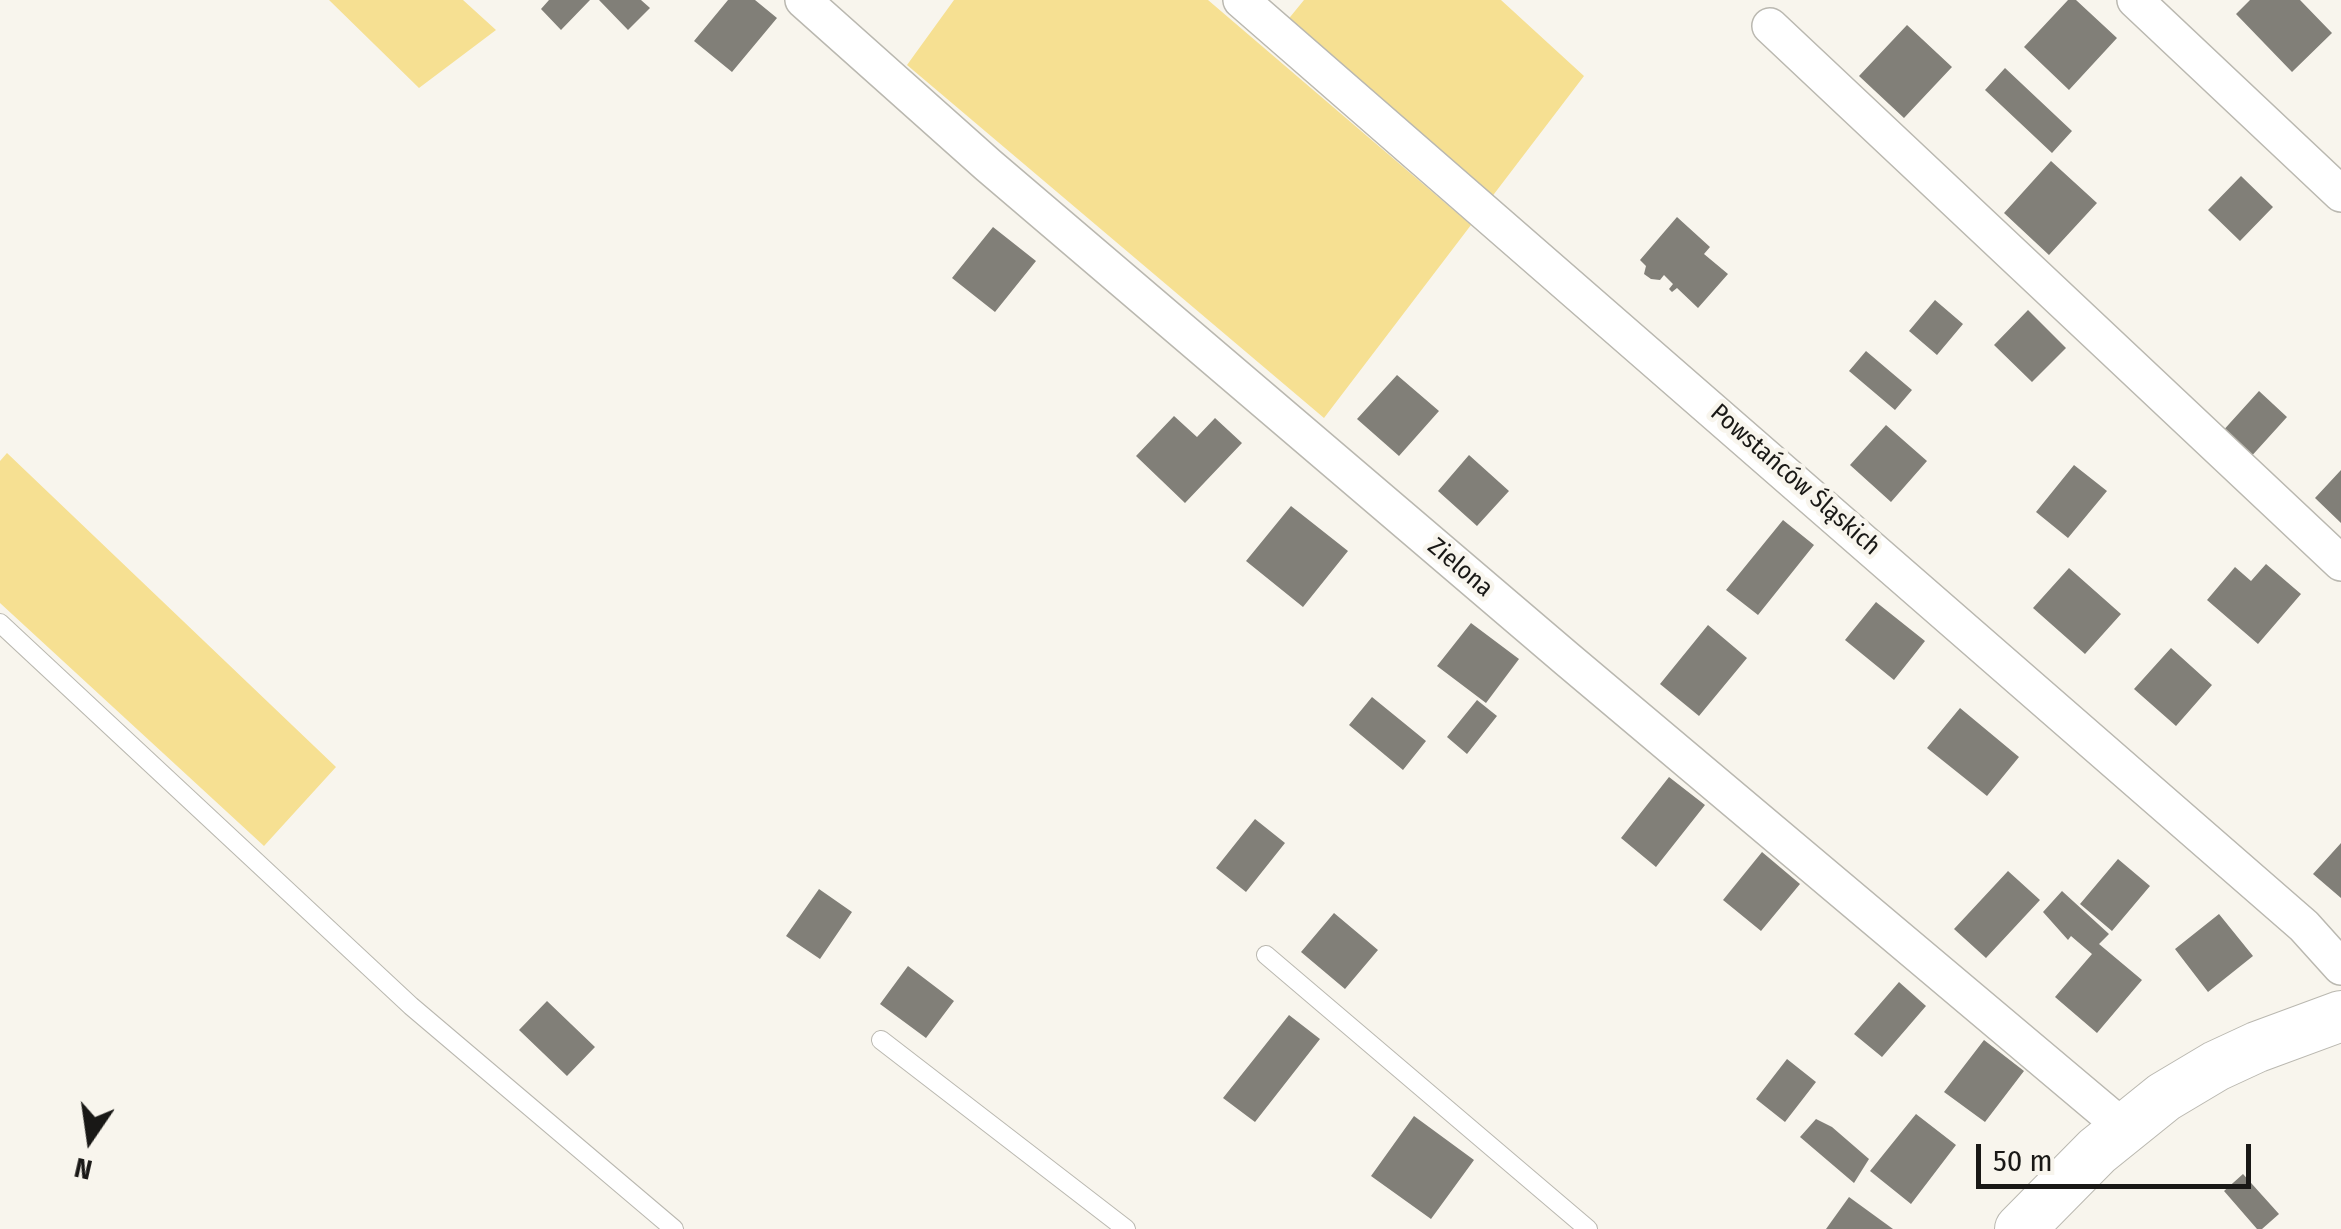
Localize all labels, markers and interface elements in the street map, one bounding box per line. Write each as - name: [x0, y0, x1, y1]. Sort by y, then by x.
- street label: Powstańców Śląskich: [1704, 398, 1886, 562]
- street label: Zielona: [1421, 532, 1499, 604]
- north arrow: [40, 1089, 140, 1189]
- scale bar: [1981, 1124, 2256, 1186]
- text: 50 m: [1993, 1143, 2053, 1179]
- text: N: [71, 1151, 95, 1187]

